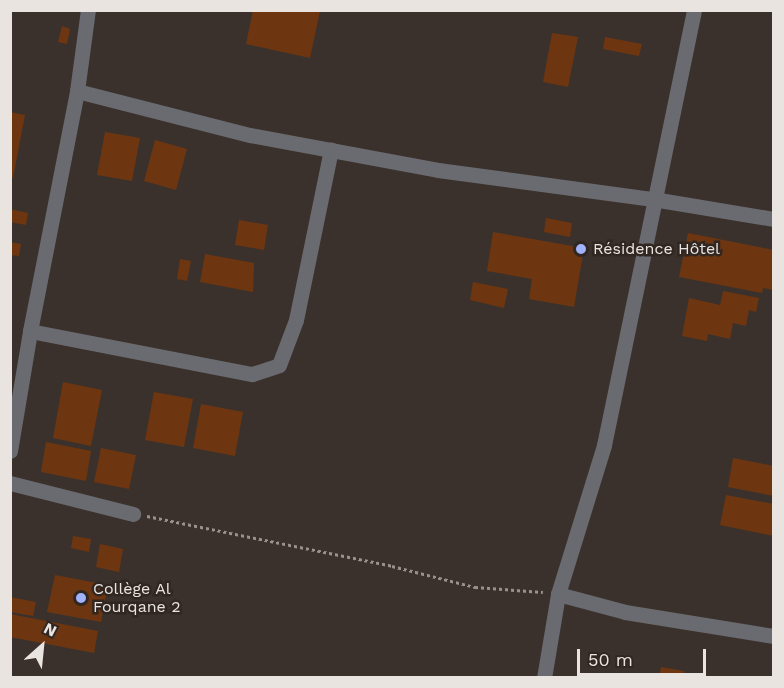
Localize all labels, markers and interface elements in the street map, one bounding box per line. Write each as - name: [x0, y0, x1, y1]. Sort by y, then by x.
- place label: Résidence Hôtel: [593, 239, 720, 259]
- marker: Résidence Hôtel: [574, 242, 588, 256]
- place label: Collège Al Fourqane 2: [93, 579, 181, 617]
- marker: Collège Al Fourqane 2: [74, 591, 88, 605]
- north arrow: [12, 616, 72, 676]
- text: N: [41, 618, 60, 641]
- scale bar: [580, 637, 709, 675]
- text: 50 m: [588, 649, 633, 670]

